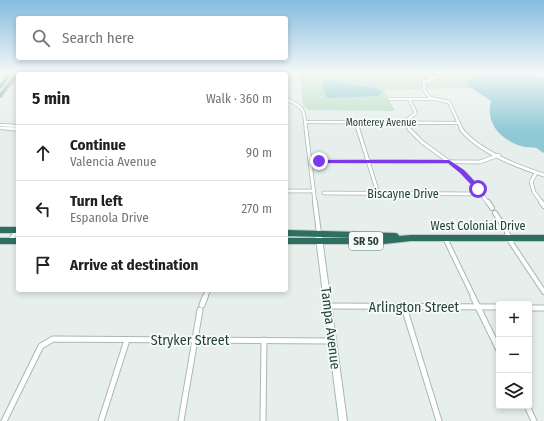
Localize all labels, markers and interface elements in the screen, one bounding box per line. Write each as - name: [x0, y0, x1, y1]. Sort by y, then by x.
- search box: [16, 16, 288, 60]
- icon: search: [30, 27, 52, 49]
- text: Search here: [62, 29, 134, 47]
- text: 5 min: [32, 88, 70, 109]
- text: Walk · 360 m: [206, 91, 272, 106]
- street label: Monterey Avenue: [346, 117, 416, 129]
- text: Continue: [70, 136, 126, 154]
- icon: ahead: [32, 142, 54, 164]
- text: 90 m: [246, 145, 272, 160]
- route end: [310, 152, 328, 170]
- text: Valencia Avenue: [70, 154, 156, 169]
- route start: [469, 180, 487, 198]
- street label: Biscayne Drive: [367, 187, 439, 201]
- text: Turn left: [70, 192, 123, 210]
- icon: left: [32, 198, 54, 220]
- text: 270 m: [241, 201, 272, 216]
- text: Espanola Drive: [70, 210, 149, 225]
- street label: West Colonial Drive: [431, 219, 525, 233]
- road number: SR 50: [349, 232, 383, 250]
- icon: arrive: [32, 254, 54, 276]
- text: Arrive at destination: [70, 256, 198, 274]
- street label: Tampa Avenue: [317, 286, 344, 370]
- street label: Arlington Street: [369, 299, 460, 316]
- map controls: [496, 301, 532, 409]
- button: +: [496, 301, 532, 337]
- street label: Stryker Street: [151, 332, 230, 349]
- button: −: [496, 337, 532, 373]
- button: layers: [496, 373, 532, 409]

